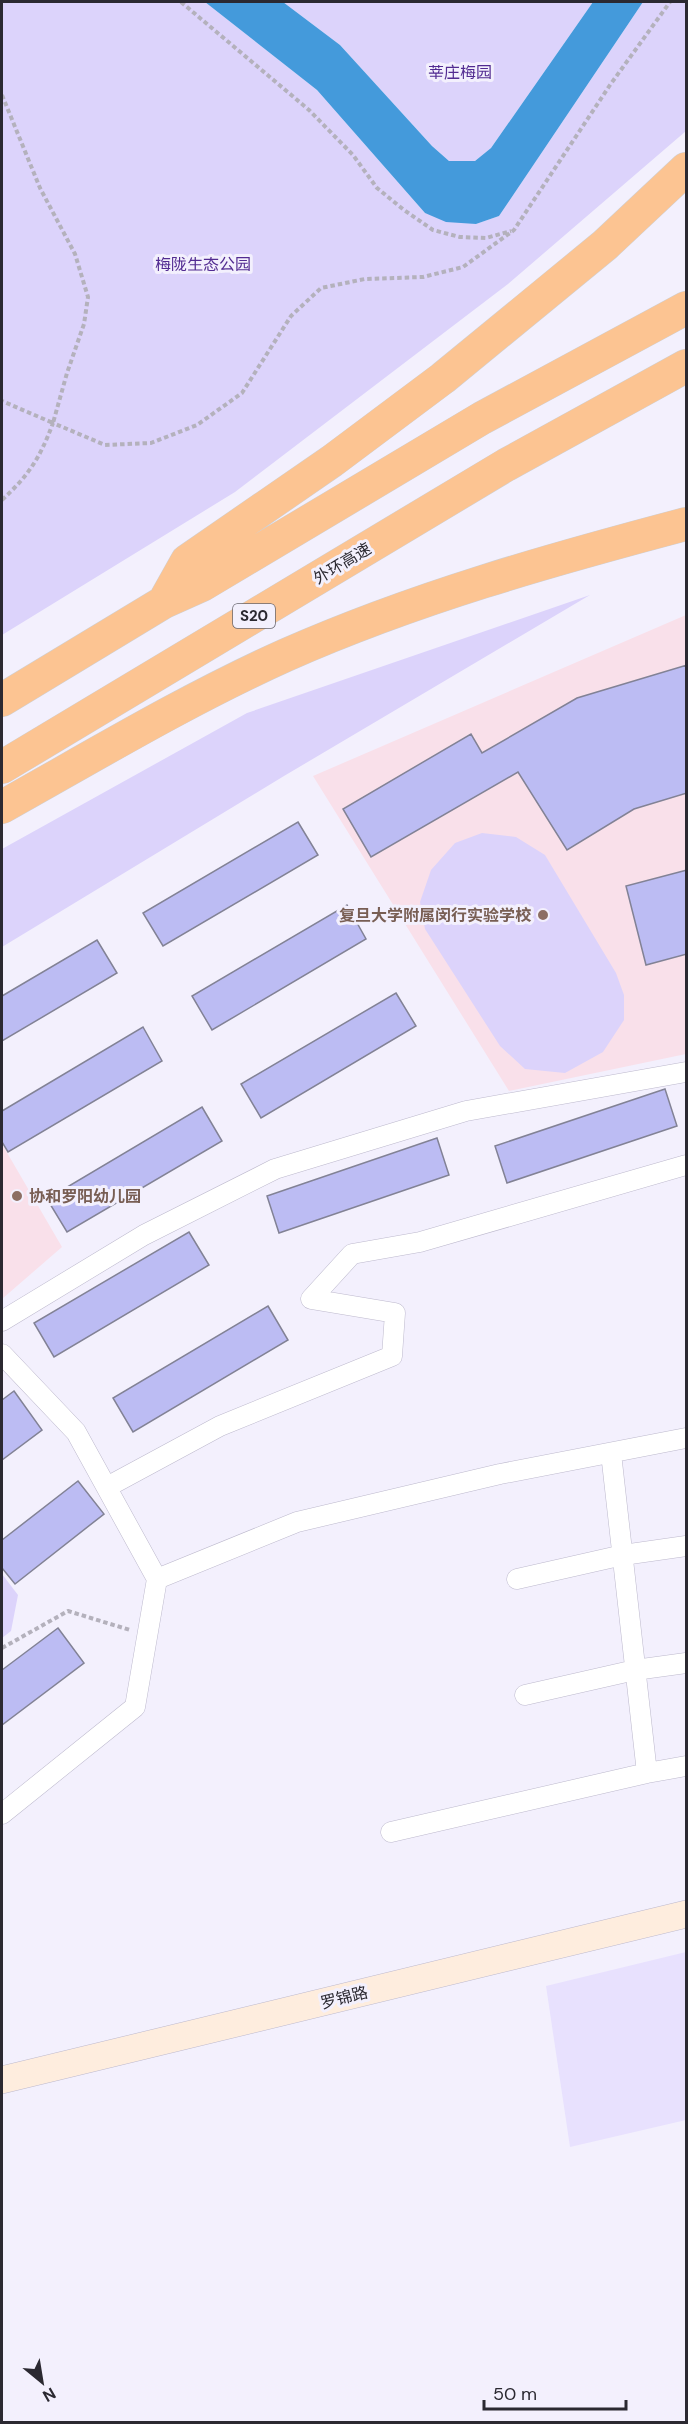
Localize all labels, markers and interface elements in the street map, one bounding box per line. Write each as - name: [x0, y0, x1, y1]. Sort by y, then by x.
- park label: 莘庄梅园: [428, 62, 492, 83]
- park label: 梅陇生态公园: [155, 254, 251, 275]
- street label: 外环高速: [309, 538, 375, 589]
- road number: S20: [233, 604, 275, 628]
- place label: 复旦大学附属闵行实验学校: [339, 905, 532, 926]
- marker: 复旦大学附属闵行实验学校: [536, 908, 550, 922]
- place label: 协和罗阳幼儿园: [29, 1186, 141, 1207]
- marker: 协和罗阳幼儿园: [10, 1189, 24, 1203]
- street label: 罗锦路: [318, 1981, 370, 2013]
- north arrow: [12, 2352, 72, 2412]
- scale bar: [484, 2373, 626, 2411]
- text: 50 m: [493, 2382, 537, 2406]
- text: N: [39, 2383, 60, 2407]

